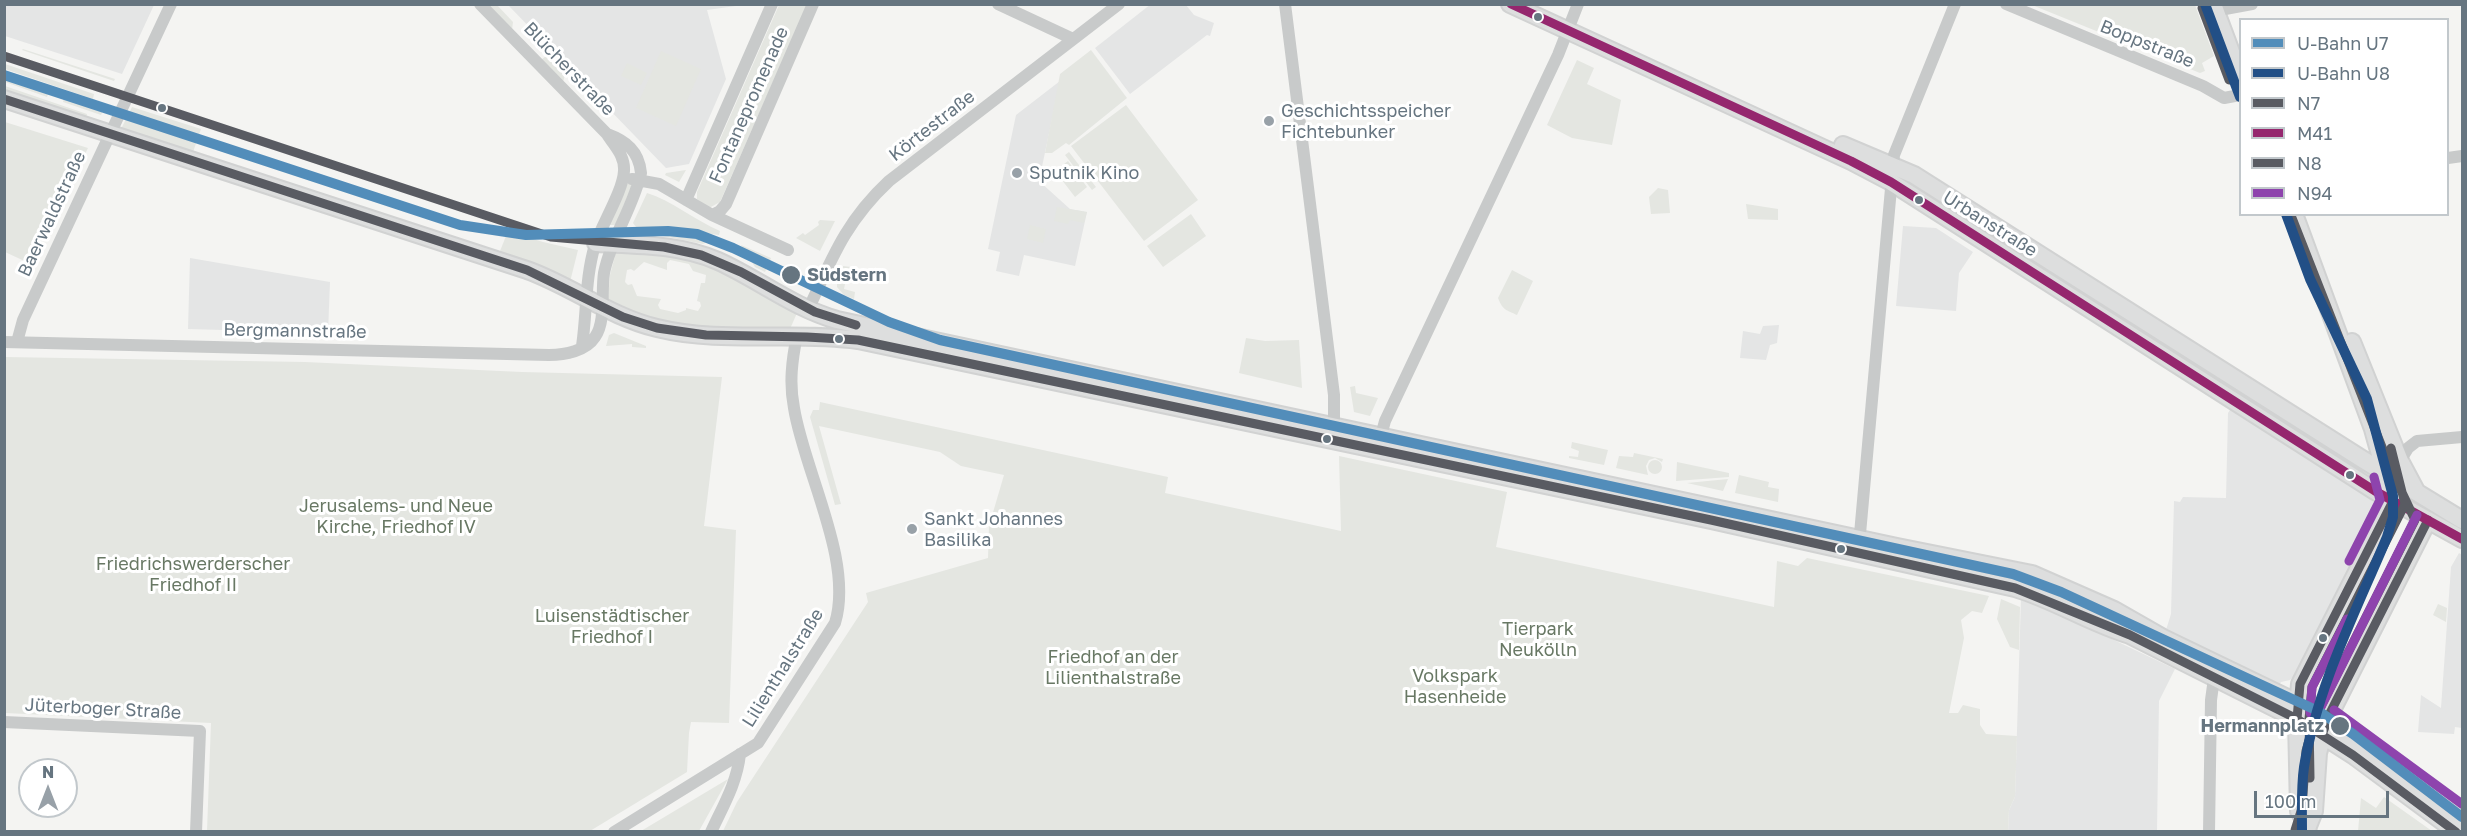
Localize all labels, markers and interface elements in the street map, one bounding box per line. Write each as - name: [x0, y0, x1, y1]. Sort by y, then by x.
- unlabelled marker: [1532, 11, 1544, 23]
- street label: Boppstraße: [2097, 15, 2197, 73]
- street label: Blücherstraße: [519, 18, 619, 120]
- legend: [2239, 18, 2449, 216]
- street label: Fontanepromenade: [705, 23, 793, 187]
- text: U-Bahn U7: [2297, 32, 2389, 54]
- text: U-Bahn U8: [2297, 62, 2390, 84]
- street label: Körtestraße: [885, 86, 979, 166]
- text: N7: [2297, 92, 2320, 114]
- place label: Geschichtsspeicher Fichtebunker: [1281, 100, 1451, 142]
- unlabelled marker: [156, 102, 168, 114]
- marker: Geschichtsspeicher Fichtebunker: [1262, 114, 1276, 128]
- text: M41: [2297, 122, 2332, 144]
- street label: Baerwaldstraße: [14, 148, 90, 280]
- text: N8: [2297, 152, 2322, 174]
- place label: Sputnik Kino: [1029, 162, 1139, 184]
- marker: Sputnik Kino: [1010, 166, 1024, 180]
- text: N94: [2297, 182, 2333, 204]
- street label: Urbanstraße: [1939, 186, 2041, 262]
- unlabelled marker: [1913, 194, 1925, 206]
- marker: Südstern: [780, 264, 802, 286]
- place label: Südstern: [807, 264, 887, 286]
- street label: Bergmannstraße: [223, 319, 367, 343]
- unlabelled marker: [833, 333, 845, 345]
- unlabelled marker: [1321, 433, 1333, 445]
- unlabelled marker: [2344, 469, 2356, 481]
- park label: Jerusalems- und Neue Kirche, Friedhof IV: [299, 495, 493, 538]
- place label: Sankt Johannes Basilika: [924, 508, 1063, 550]
- marker: Sankt Johannes Basilika: [905, 522, 919, 536]
- unlabelled marker: [1835, 543, 1847, 555]
- park label: Friedrichswerderscher Friedhof II: [96, 553, 290, 596]
- park label: Luisenstädtischer Friedhof I: [535, 605, 689, 648]
- street label: Lilienthalstraße: [738, 605, 828, 731]
- park label: Tierpark Neukölln: [1499, 618, 1577, 660]
- unlabelled marker: [2317, 632, 2329, 644]
- park label: Friedhof an der Lilienthalstraße: [1045, 646, 1181, 688]
- park label: Volkspark Hasenheide: [1404, 665, 1506, 708]
- street label: Jüterboger Straße: [24, 694, 182, 724]
- place label: Hermannplatz: [2201, 715, 2324, 737]
- marker: Hermannplatz: [2329, 715, 2351, 737]
- north arrow: [18, 758, 78, 818]
- text: N: [42, 762, 54, 782]
- scale bar: [2257, 779, 2392, 817]
- text: 100 m: [2265, 790, 2316, 812]

